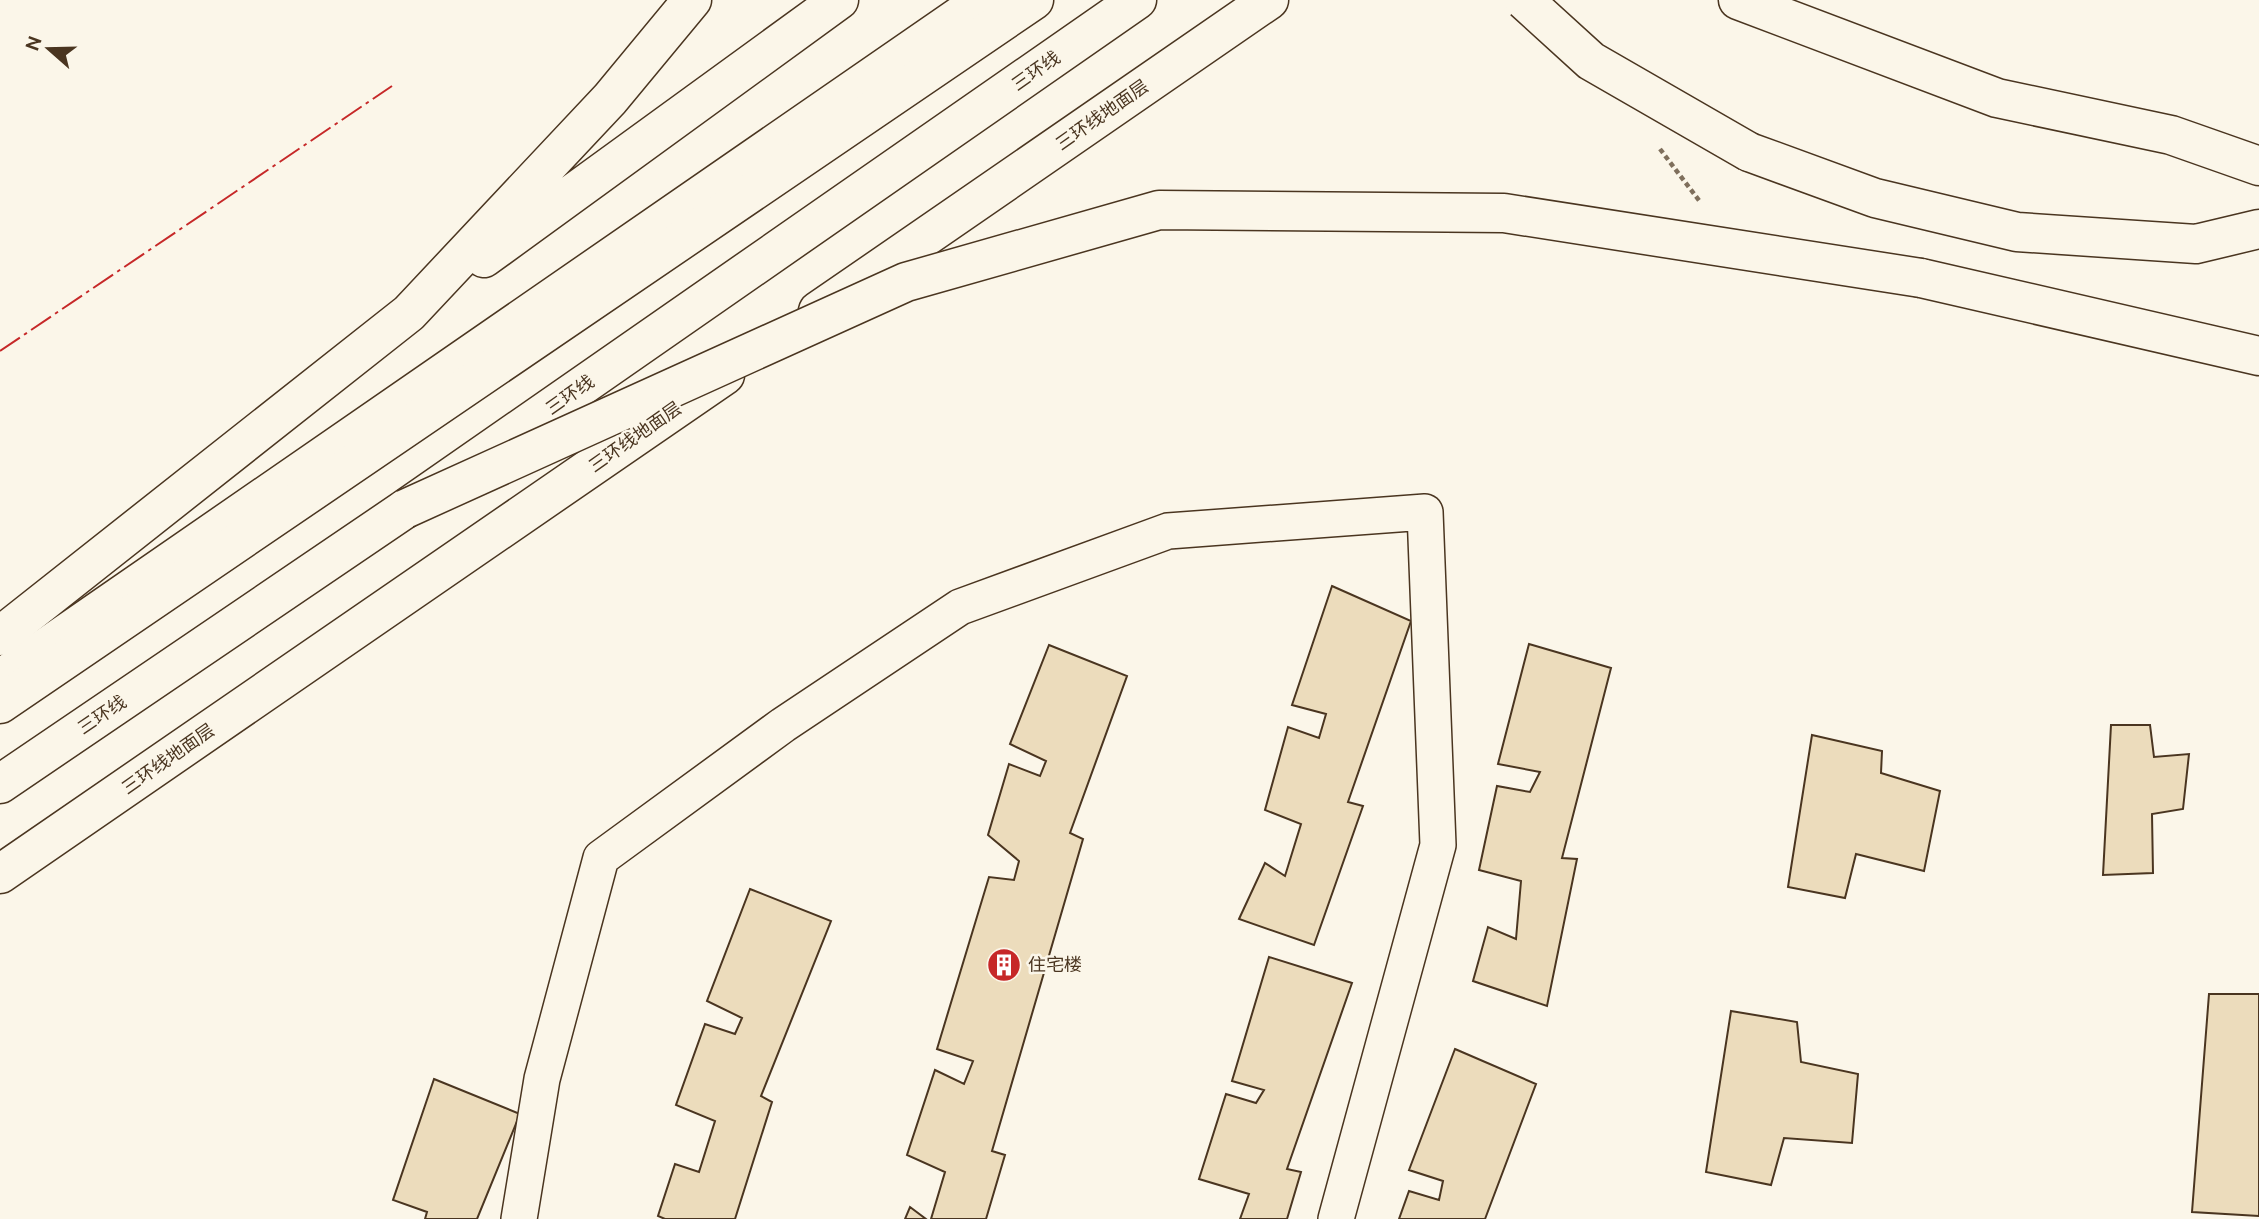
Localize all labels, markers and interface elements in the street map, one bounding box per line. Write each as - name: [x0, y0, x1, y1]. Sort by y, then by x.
- north arrow: [14, 14, 84, 84]
- text: N: [20, 33, 46, 54]
- street label: 三环线: [1008, 47, 1063, 94]
- street label: 三环线地面层: [1051, 75, 1151, 153]
- street label: 三环线: [542, 371, 597, 418]
- street label: 三环线地面层: [584, 397, 684, 475]
- street label: 三环线: [73, 691, 129, 738]
- street label: 三环线地面层: [117, 719, 217, 797]
- building icon: 住宅楼: [985, 946, 1023, 984]
- place label: 住宅楼: [1028, 954, 1082, 974]

